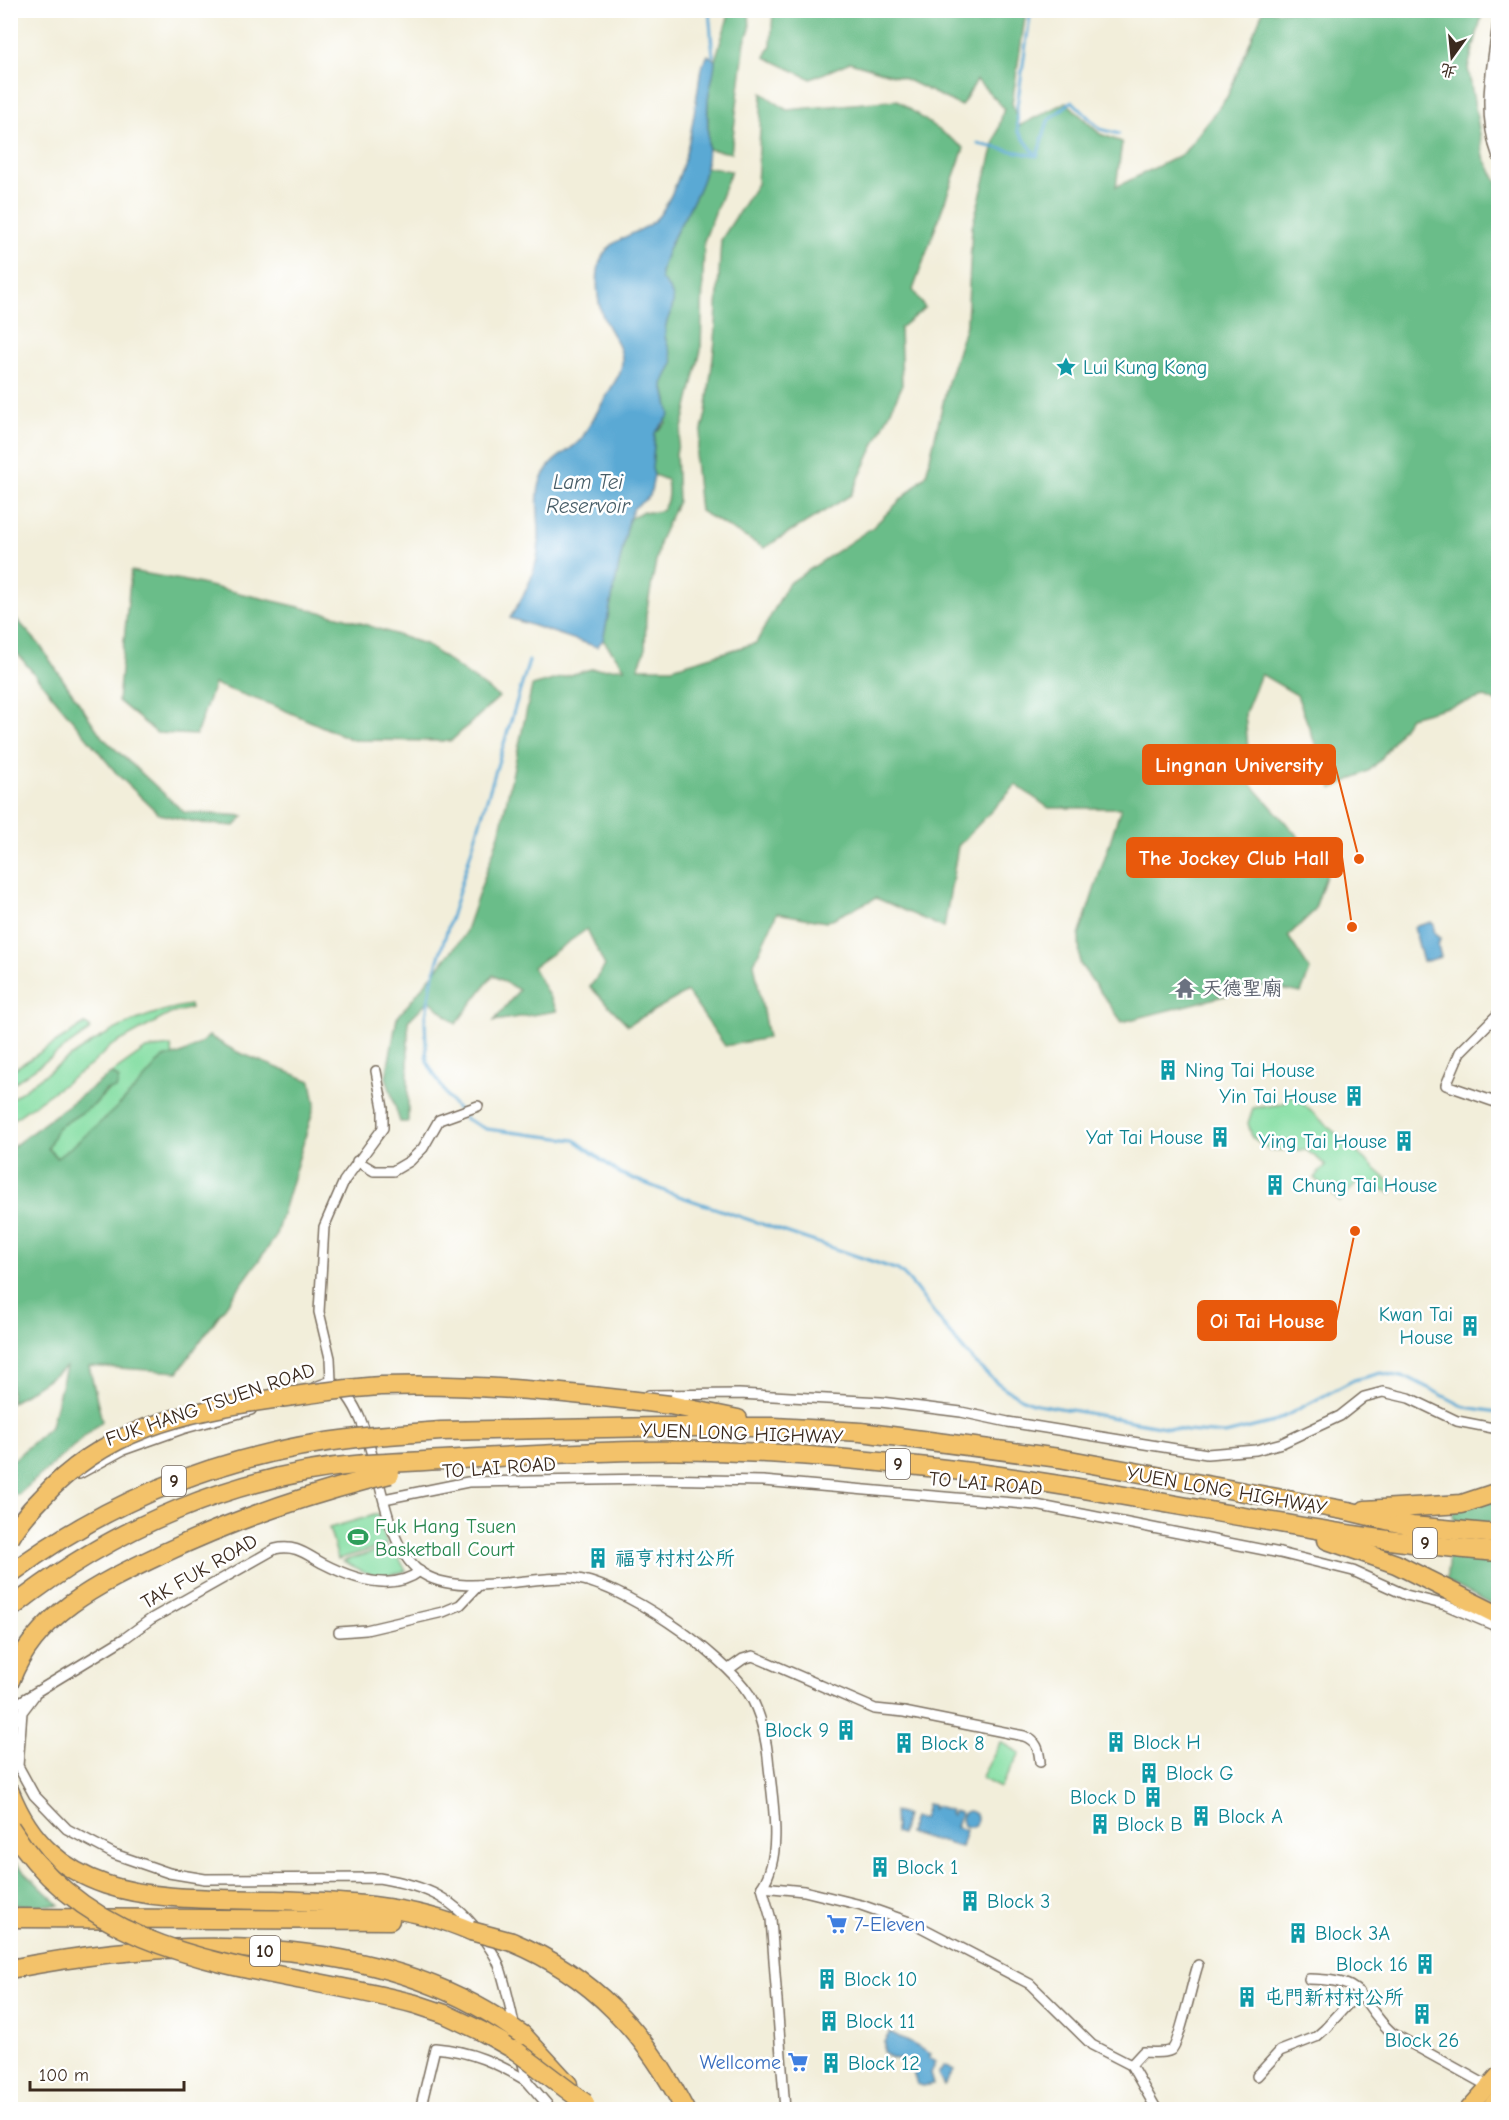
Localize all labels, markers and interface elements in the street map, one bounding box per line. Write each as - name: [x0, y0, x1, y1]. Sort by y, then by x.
- north arrow: [1422, 27, 1482, 87]
- text: 北: [1438, 60, 1458, 81]
- place icon: Lui Kung Kong: [1054, 355, 1078, 379]
- place label: Lui Kung Kong: [1083, 356, 1207, 379]
- water label: Lam Tei Reservoir: [546, 470, 631, 518]
- callout: Lingnan University: [1143, 745, 1335, 784]
- text: Lingnan University: [1155, 753, 1323, 777]
- callout: The Jockey Club Hall: [1127, 838, 1342, 877]
- text: The Jockey Club Hall: [1139, 846, 1329, 870]
- temple icon: 天德聖廟: [1173, 976, 1197, 1000]
- place label: 天德聖廟: [1202, 977, 1282, 1000]
- building icon: Ning Tai House: [1156, 1058, 1180, 1082]
- place label: Ning Tai House: [1185, 1059, 1315, 1082]
- building icon: Yin Tai House: [1342, 1084, 1366, 1108]
- place label: Yin Tai House: [1219, 1085, 1337, 1108]
- building icon: Yat Tai House: [1208, 1125, 1232, 1149]
- place label: Yat Tai House: [1086, 1126, 1203, 1149]
- building icon: Ying Tai House: [1392, 1129, 1416, 1153]
- place label: Ying Tai House: [1259, 1130, 1387, 1153]
- building icon: Chung Tai House: [1263, 1173, 1287, 1197]
- place label: Chung Tai House: [1292, 1174, 1437, 1197]
- callout: Oi Tai House: [1198, 1301, 1336, 1340]
- place label: Kwan Tai House: [1379, 1303, 1453, 1349]
- text: Oi Tai House: [1210, 1309, 1324, 1333]
- building icon: Kwan Tai House: [1458, 1314, 1482, 1338]
- street label: FUK HANG TSUEN ROAD: [103, 1358, 318, 1451]
- street label: YUEN LONG HIGHWAY: [640, 1418, 844, 1449]
- road number: 9: [886, 1449, 910, 1479]
- street label: TO LAI ROAD: [441, 1452, 557, 1483]
- street label: YUEN LONG HIGHWAY: [1125, 1462, 1329, 1519]
- road number: 9: [162, 1466, 186, 1496]
- street label: TO LAI ROAD: [928, 1467, 1044, 1500]
- place label: Fuk Hang Tsuen Basketball Court: [375, 1515, 516, 1561]
- sports icon: Fuk Hang Tsuen Basketball Court: [346, 1525, 370, 1549]
- road number: 9: [1413, 1528, 1437, 1558]
- street label: TAK FUK ROAD: [137, 1529, 261, 1614]
- building icon: 福亨村村公所: [586, 1546, 610, 1570]
- place label: 福亨村村公所: [615, 1547, 735, 1570]
- building icon: Block 9: [834, 1718, 858, 1742]
- place label: Block 9: [765, 1719, 829, 1742]
- building icon: Block H: [1104, 1730, 1128, 1754]
- building icon: Block 8: [892, 1731, 916, 1755]
- place label: Block H: [1133, 1731, 1201, 1754]
- place label: Block 8: [921, 1732, 985, 1755]
- building icon: Block G: [1137, 1761, 1161, 1785]
- place label: Block G: [1166, 1762, 1234, 1785]
- building icon: Block D: [1141, 1785, 1165, 1809]
- place label: Block D: [1070, 1786, 1136, 1809]
- building icon: Block A: [1189, 1804, 1213, 1828]
- place label: Block A: [1218, 1805, 1283, 1828]
- building icon: Block B: [1088, 1812, 1112, 1836]
- place label: Block B: [1117, 1813, 1183, 1836]
- building icon: Block 1: [868, 1855, 892, 1879]
- place label: Block 1: [897, 1856, 958, 1879]
- building icon: Block 3: [958, 1889, 982, 1913]
- place label: Block 3: [987, 1890, 1050, 1913]
- supermarket icon: 7-Eleven: [825, 1912, 849, 1936]
- place label: 7-Eleven: [854, 1913, 925, 1936]
- building icon: Block 3A: [1286, 1921, 1310, 1945]
- place label: Block 3A: [1315, 1922, 1390, 1945]
- road number: 10: [250, 1936, 280, 1966]
- building icon: Block 16: [1413, 1952, 1437, 1976]
- place label: Block 16: [1336, 1953, 1408, 1976]
- building icon: Block 10: [815, 1967, 839, 1991]
- place label: Block 10: [844, 1968, 917, 1991]
- building icon: 屯門新村村公所: [1235, 1985, 1259, 2009]
- place label: 屯門新村村公所: [1264, 1986, 1404, 2009]
- building icon: Block 26: [1410, 2002, 1434, 2026]
- building icon: Block 11: [817, 2009, 841, 2033]
- place label: Block 11: [846, 2010, 915, 2033]
- place label: Block 26: [1385, 2029, 1459, 2052]
- supermarket icon: Wellcome: [786, 2050, 810, 2074]
- place label: Wellcome: [699, 2051, 781, 2074]
- building icon: Block 12: [819, 2051, 843, 2075]
- place label: Block 12: [848, 2052, 920, 2075]
- scale bar: [30, 2054, 184, 2092]
- text: 100 m: [39, 2065, 89, 2086]

